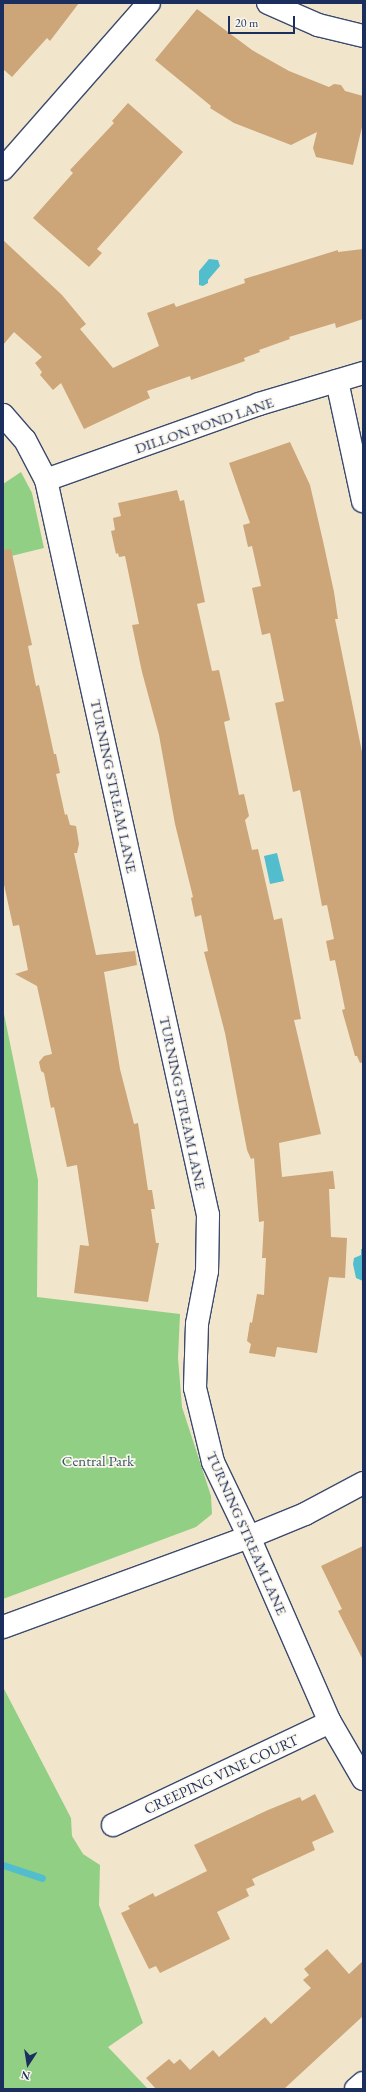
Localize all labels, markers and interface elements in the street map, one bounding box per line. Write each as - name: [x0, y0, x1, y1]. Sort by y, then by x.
- scale bar: [230, 8, 297, 34]
- text: 20 m: [235, 15, 258, 31]
- street label: DILLON POND LANE: [132, 393, 276, 457]
- street label: TURNING STREAM LANE: [87, 697, 141, 875]
- street label: TURNING STREAM LANE: [156, 1014, 210, 1192]
- street label: TURNING STREAM LANE: [203, 1448, 291, 1618]
- park label: Central Park: [62, 1452, 134, 1470]
- street label: CREEPING VINE COURT: [141, 1730, 301, 1818]
- north arrow: [8, 2044, 48, 2084]
- text: N: [20, 2068, 31, 2084]

